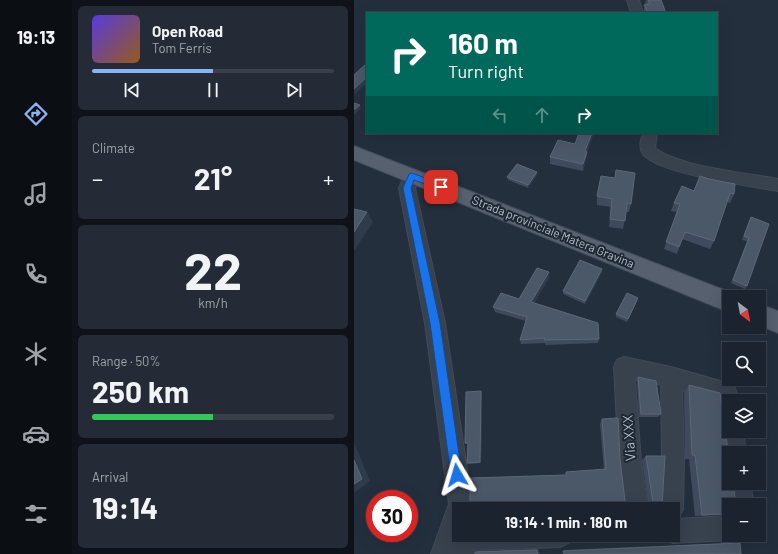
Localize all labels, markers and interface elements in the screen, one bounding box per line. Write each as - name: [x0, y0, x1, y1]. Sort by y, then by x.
- text: Open Road: [152, 22, 223, 40]
- text: 19:13: [17, 26, 55, 48]
- text: 160 m: [448, 26, 518, 60]
- icon: right: [382, 28, 434, 80]
- text: Tom Ferris: [152, 40, 212, 56]
- text: Turn right: [448, 60, 524, 82]
- icon: previous: [121, 79, 143, 101]
- icon: pause: [202, 79, 224, 101]
- icon: next: [283, 79, 305, 101]
- icon: directions: [22, 100, 50, 128]
- icon: left: [489, 104, 511, 126]
- icon: ahead: [531, 104, 553, 126]
- icon: right: [573, 104, 595, 126]
- text: Climate: [92, 140, 135, 156]
- text: 21°: [194, 160, 232, 196]
- text: −: [92, 165, 103, 191]
- text: +: [323, 165, 334, 191]
- pin: [424, 170, 458, 204]
- icon: arrive: [430, 176, 452, 198]
- icon: music: [22, 180, 50, 208]
- street label: Strada provinciale Matera Gravina: [470, 192, 636, 270]
- text: 22: [184, 238, 242, 300]
- icon: phone: [22, 260, 50, 288]
- north arrow: [722, 290, 766, 334]
- map controls: [722, 290, 766, 542]
- text: km/h: [198, 295, 228, 311]
- icon: climate: [22, 340, 50, 368]
- button: search: [722, 342, 766, 386]
- text: Range · 50%: [92, 353, 160, 369]
- text: 250 km: [92, 373, 189, 409]
- button: layers: [722, 394, 766, 438]
- street label: Via XXX: [618, 414, 639, 462]
- icon: car: [22, 420, 50, 448]
- button: +: [722, 446, 766, 490]
- position arrow: [436, 454, 478, 496]
- text: Arrival: [92, 469, 128, 485]
- text: 19:14: [92, 489, 158, 525]
- speed limit sign: 30: [366, 490, 418, 542]
- button: −: [722, 498, 766, 542]
- icon: filters: [22, 500, 50, 528]
- text: 19:14 · 1 min · 180 m: [505, 513, 627, 531]

